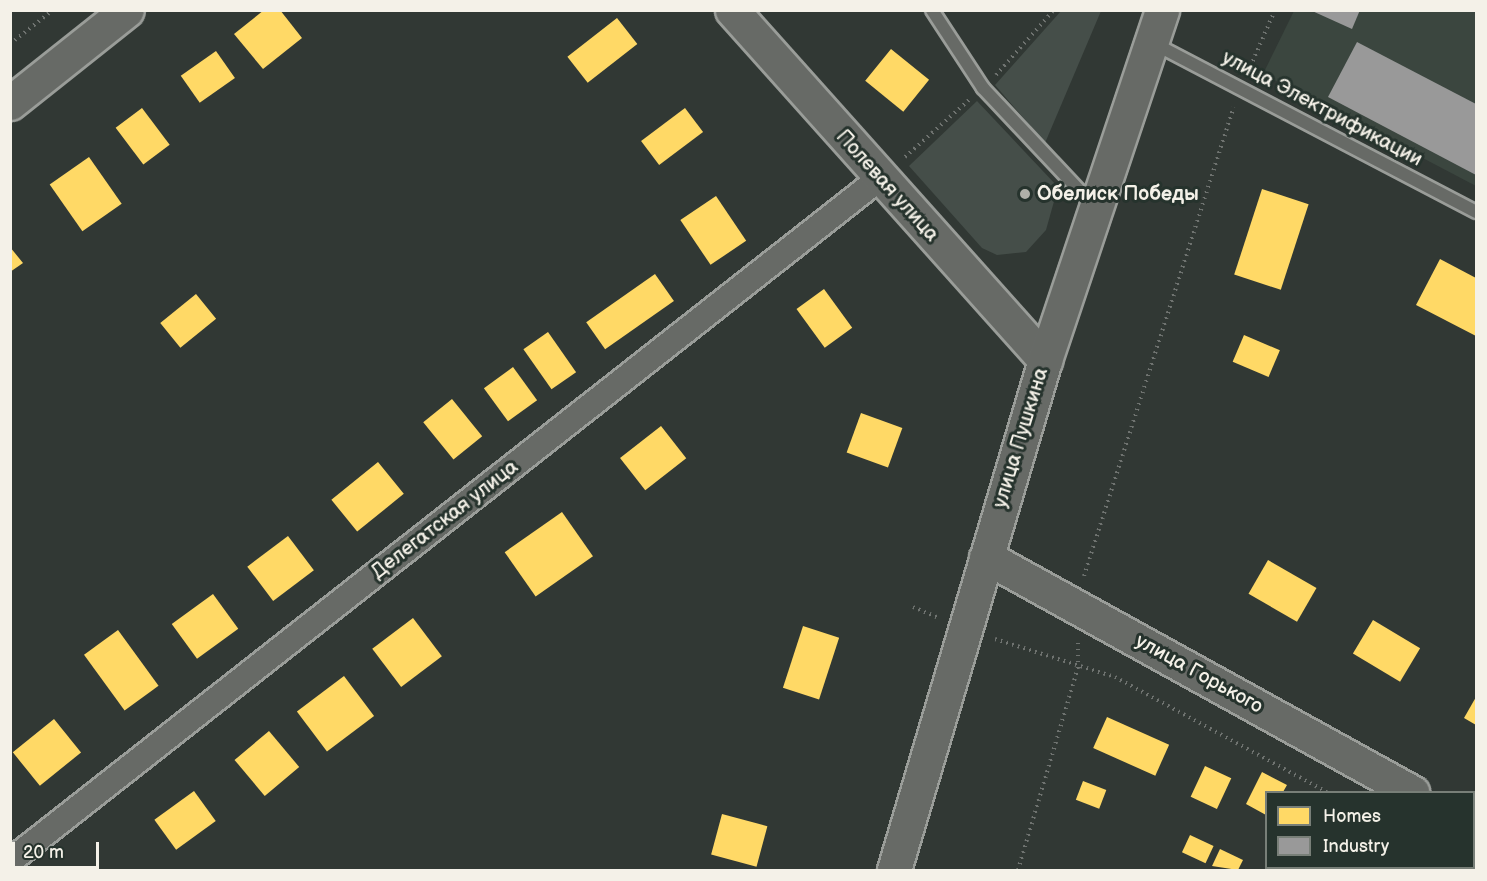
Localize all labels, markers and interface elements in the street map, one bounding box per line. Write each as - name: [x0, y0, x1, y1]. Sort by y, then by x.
- street label: улица Электрификации: [1218, 46, 1426, 172]
- street label: Полевая улица: [831, 125, 943, 247]
- place label: Обелиск Победы: [1037, 182, 1199, 206]
- marker: Обелиск Победы: [1018, 187, 1032, 201]
- street label: улица Пушкина: [988, 365, 1054, 511]
- street label: Делегатская улица: [367, 455, 523, 585]
- street label: улица Горького: [1131, 629, 1267, 719]
- legend: [1265, 791, 1475, 869]
- text: Homes: [1323, 806, 1381, 827]
- scale bar: [15, 830, 102, 868]
- text: Industry: [1323, 836, 1389, 857]
- text: 20 m: [23, 842, 64, 863]

